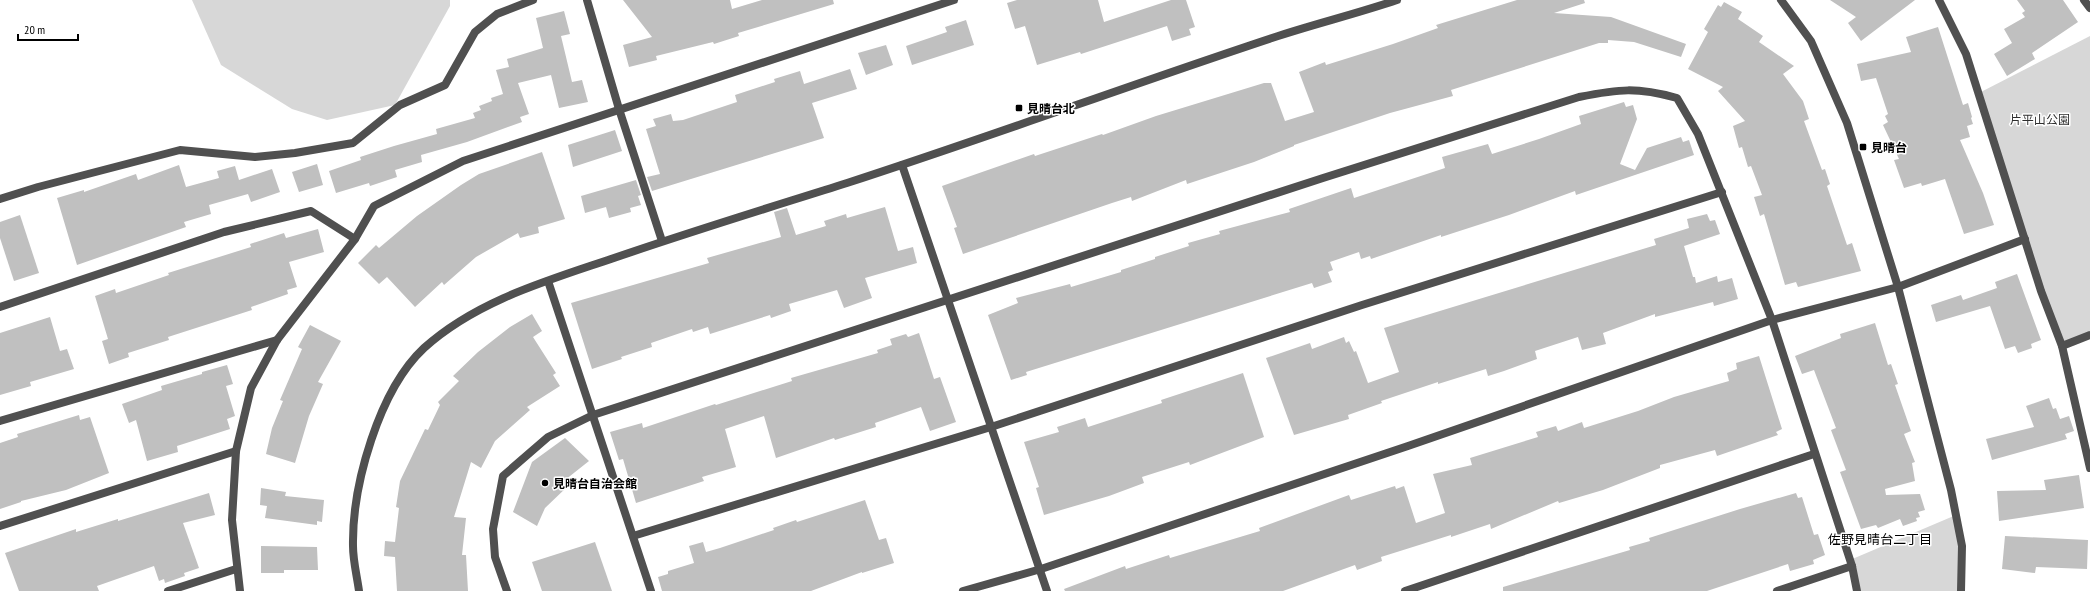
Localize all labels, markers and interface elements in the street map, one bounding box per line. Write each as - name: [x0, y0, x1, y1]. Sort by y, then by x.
- scale bar: [18, 16, 78, 42]
- text: 20 m: [24, 22, 45, 37]
- place label: 見晴台北: [1027, 101, 1075, 116]
- marker: 見晴台北: [1014, 103, 1024, 113]
- park label: 片平山公園: [2010, 112, 2070, 127]
- place label: 見晴台: [1871, 140, 1907, 155]
- marker: 見晴台: [1858, 142, 1868, 152]
- place label: 見晴台自治会館: [553, 476, 637, 491]
- marker: 見晴台自治会館: [540, 478, 550, 488]
- district label: 佐野見晴台二丁目: [1828, 531, 1932, 548]

